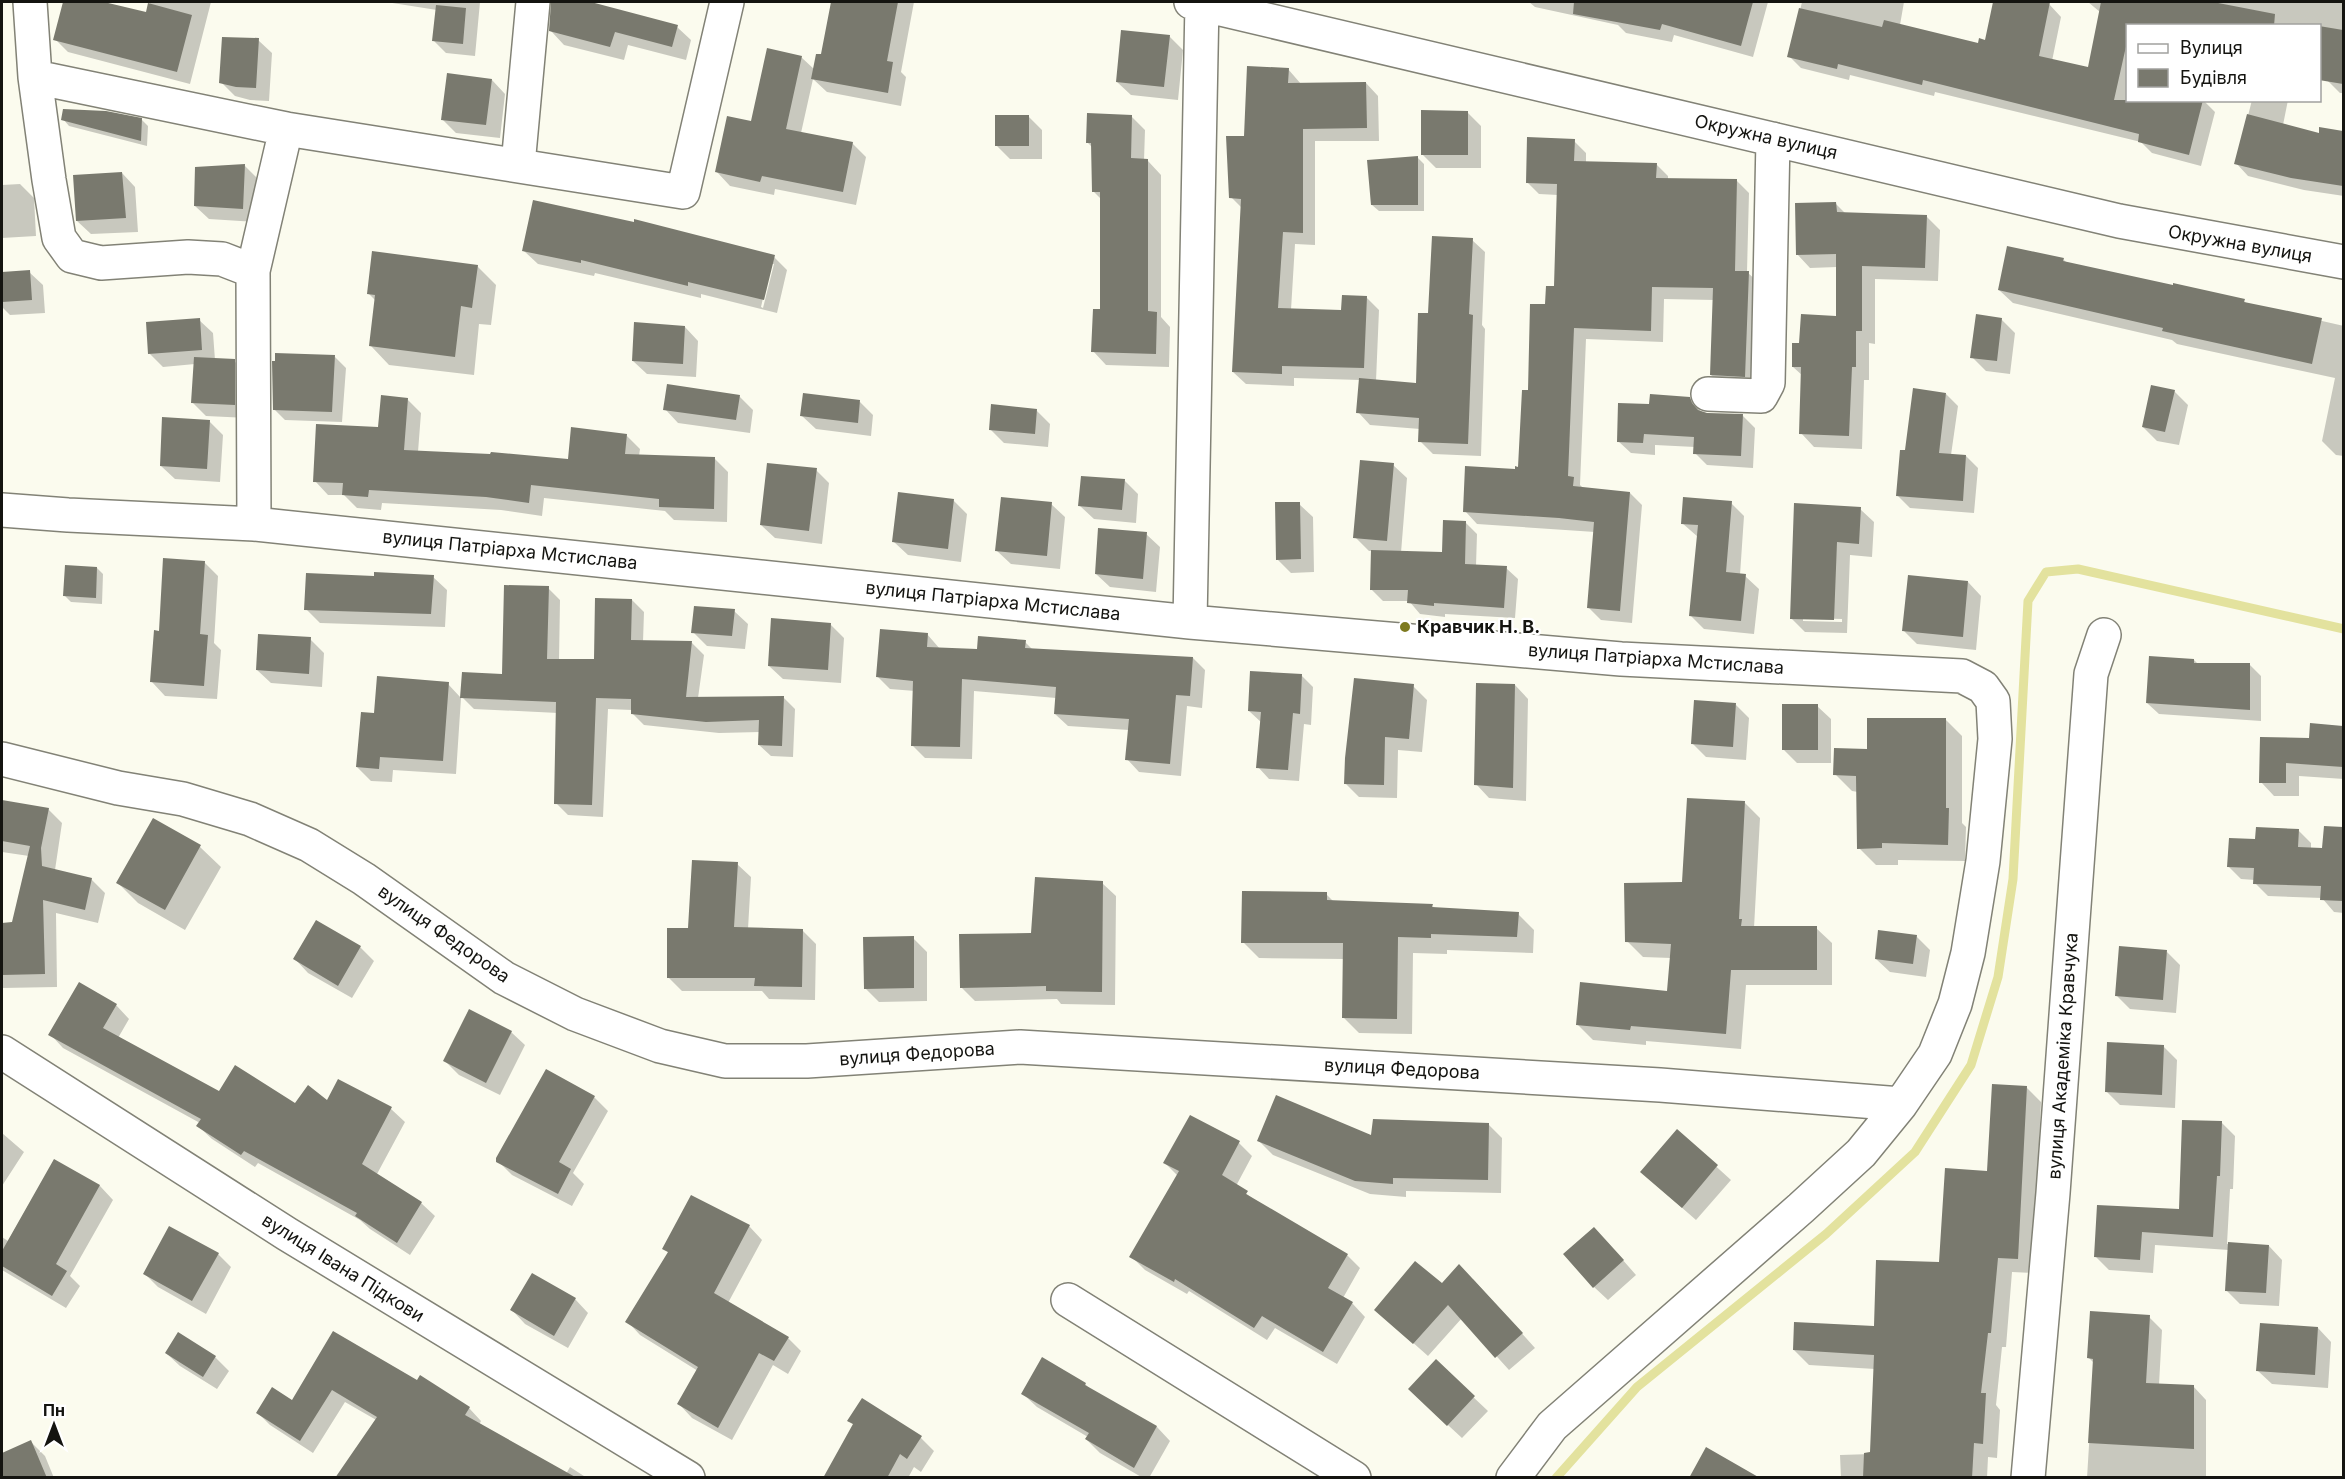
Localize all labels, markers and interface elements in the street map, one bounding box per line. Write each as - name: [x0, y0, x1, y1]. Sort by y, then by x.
- legend: [2126, 24, 2321, 102]
- text: Вулиця: [2180, 37, 2243, 58]
- text: Будівля: [2180, 67, 2247, 88]
- street label: Окружна вулиця: [1693, 110, 1840, 163]
- street label: Окружна вулиця: [2166, 221, 2314, 267]
- street label: вулиця Патріарха Мстислава: [381, 526, 639, 573]
- street label: вулиця Патріарха Мстислава: [864, 577, 1122, 624]
- place label: Кравчик Н. В.: [1417, 616, 1540, 637]
- marker: Кравчик Н. В.: [1398, 620, 1412, 634]
- street label: вулиця Патріарха Мстислава: [1527, 639, 1785, 678]
- street label: вулиця Федорова: [374, 880, 514, 987]
- street label: вулиця Академіка Кравчука: [2043, 932, 2082, 1180]
- street label: вулиця Федорова: [839, 1038, 995, 1069]
- street label: вулиця Федорова: [1324, 1054, 1480, 1083]
- street label: вулиця Івана Підкови: [258, 1209, 428, 1326]
- north arrow: [24, 1395, 84, 1455]
- text: Пн: [43, 1400, 65, 1420]

